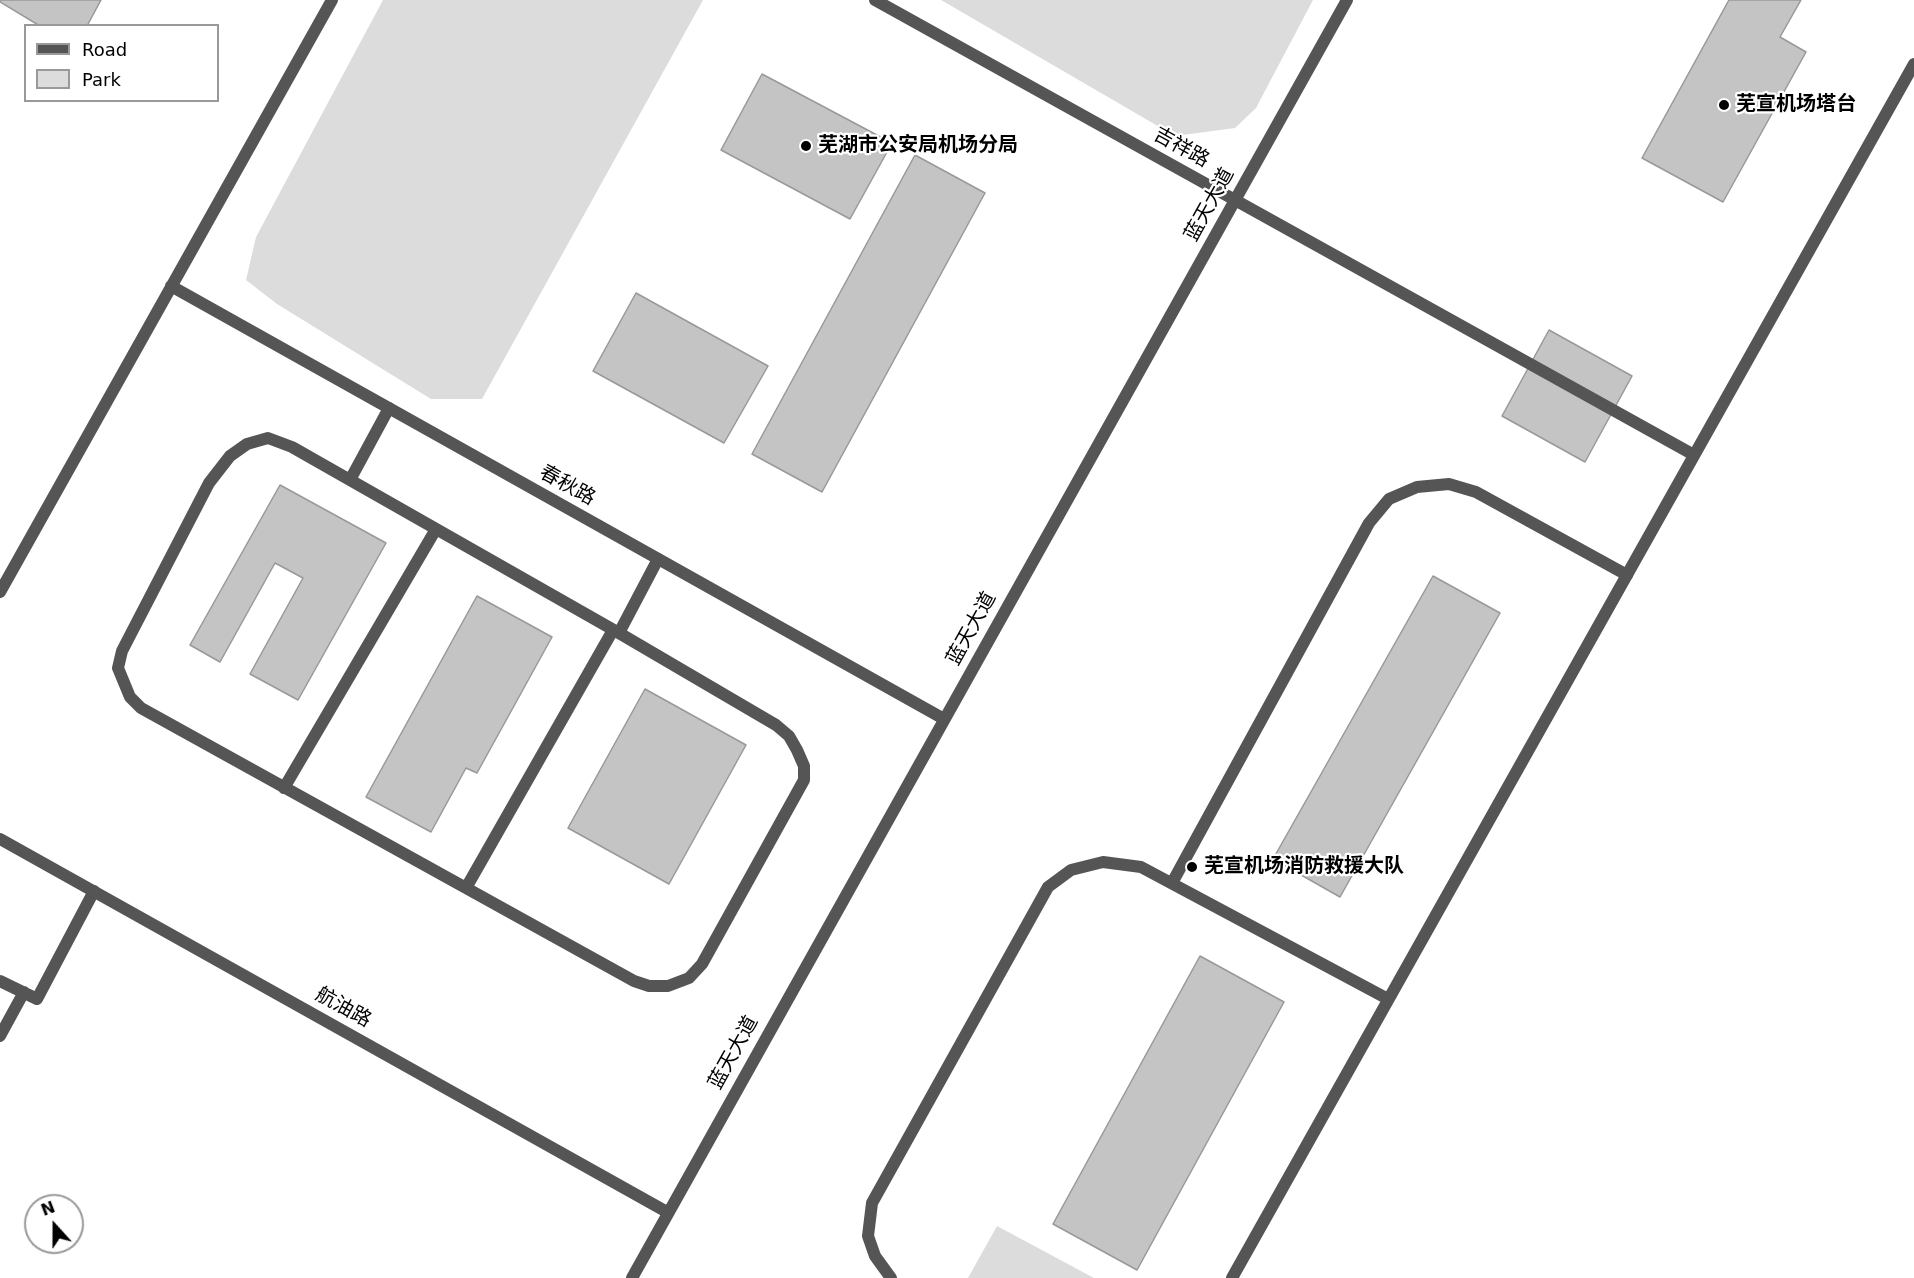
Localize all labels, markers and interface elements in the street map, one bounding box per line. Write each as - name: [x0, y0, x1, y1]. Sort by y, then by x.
- legend: [24, 24, 219, 102]
- text: Road: [82, 39, 127, 60]
- text: Park: [82, 69, 121, 90]
- place label: 芜宣机场塔台: [1736, 93, 1856, 117]
- marker: 芜宣机场塔台: [1717, 98, 1731, 112]
- street label: 吉祥路: [1149, 123, 1213, 173]
- place label: 芜湖市公安局机场分局: [818, 134, 1018, 158]
- marker: 芜湖市公安局机场分局: [799, 139, 813, 153]
- street label: 蓝天大道: [1180, 164, 1240, 246]
- street label: 春秋路: [535, 461, 599, 511]
- street label: 蓝天大道: [942, 588, 1002, 670]
- place label: 芜宣机场消防救援大队: [1204, 855, 1404, 879]
- marker: 芜宣机场消防救援大队: [1185, 860, 1199, 874]
- street label: 航油路: [311, 983, 375, 1033]
- street label: 蓝天大道: [704, 1012, 764, 1094]
- north arrow: [24, 1194, 84, 1254]
- text: N: [38, 1197, 58, 1220]

